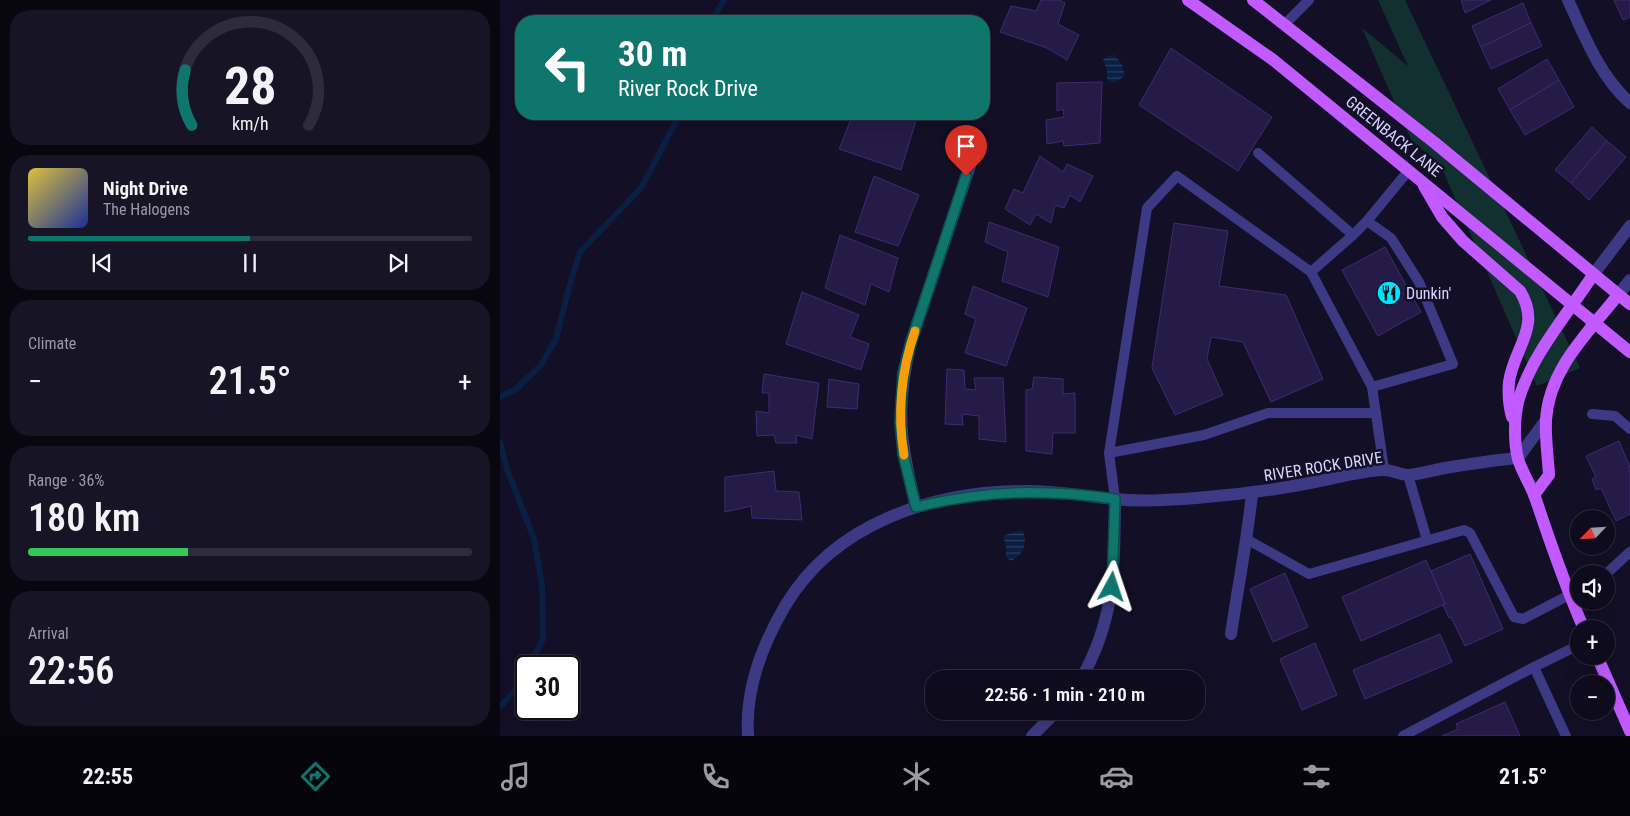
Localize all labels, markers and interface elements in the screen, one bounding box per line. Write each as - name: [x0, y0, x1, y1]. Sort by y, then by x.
- text: 30 m: [618, 34, 687, 75]
- icon: left: [535, 35, 600, 100]
- text: 28: [224, 56, 276, 117]
- text: River Rock Drive: [618, 76, 758, 101]
- street label: GREENBACK LANE: [1342, 92, 1446, 181]
- text: km/h: [232, 113, 268, 134]
- pin: [945, 125, 987, 176]
- icon: arrive: [952, 132, 980, 160]
- text: Night Drive: [103, 177, 188, 200]
- text: The Halogens: [103, 200, 190, 219]
- icon: previous: [88, 249, 116, 277]
- icon: pause: [236, 249, 264, 277]
- icon: next: [384, 249, 412, 277]
- restaurant icon: Dunkin': [1376, 280, 1402, 306]
- place label: Dunkin': [1406, 284, 1451, 303]
- text: Climate: [28, 334, 76, 353]
- text: 21.5°: [209, 359, 291, 403]
- text: −: [28, 365, 42, 398]
- text: +: [458, 365, 472, 398]
- street label: RIVER ROCK DRIVE: [1262, 448, 1384, 485]
- text: Range · 36%: [28, 471, 104, 490]
- text: 180 km: [28, 496, 140, 540]
- north arrow: [1570, 510, 1615, 555]
- map controls: [1570, 510, 1615, 720]
- position arrow: [1085, 560, 1137, 612]
- button: sound: [1570, 565, 1615, 610]
- button: +: [1570, 620, 1615, 665]
- text: Arrival: [28, 624, 69, 643]
- text: 22:56: [28, 649, 114, 693]
- speed limit sign: 30: [515, 655, 580, 720]
- button: −: [1570, 675, 1615, 720]
- text: 22:56 · 1 min · 210 m: [985, 683, 1145, 706]
- icon: directions: [298, 759, 333, 794]
- icon: music: [498, 759, 533, 794]
- icon: phone: [698, 759, 733, 794]
- icon: climate: [899, 759, 934, 794]
- icon: car: [1099, 759, 1134, 794]
- icon: filters: [1299, 759, 1334, 794]
- text: 22:55: [83, 764, 133, 789]
- text: 21.5°: [1499, 764, 1547, 789]

